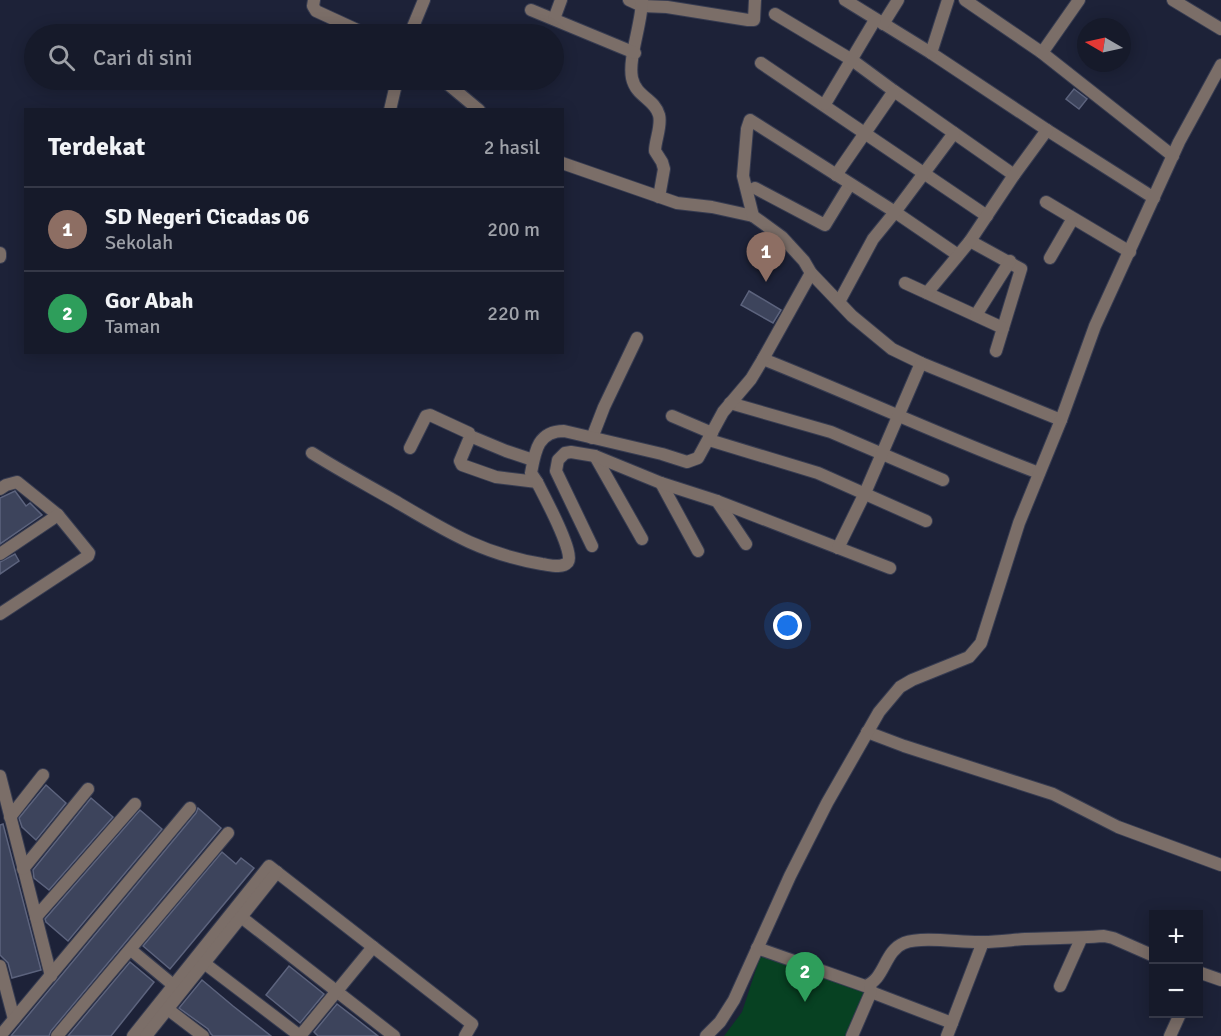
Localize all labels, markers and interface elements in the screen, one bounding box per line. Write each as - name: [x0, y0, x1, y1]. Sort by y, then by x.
- north arrow: [1077, 18, 1131, 72]
- search box: [24, 24, 564, 90]
- icon: search: [45, 41, 78, 74]
- text: Cari di sini: [93, 44, 193, 71]
- text: Terdekat: [48, 131, 145, 163]
- text: 2 hasil: [484, 135, 540, 160]
- text: SD Negeri Cicadas 06: [105, 203, 309, 230]
- text: 1: [62, 217, 73, 242]
- text: 200 m: [487, 217, 540, 242]
- text: Sekolah: [105, 230, 173, 255]
- pin: 1: [746, 232, 786, 282]
- text: Gor Abah: [105, 287, 194, 314]
- text: 2: [62, 301, 73, 326]
- text: 220 m: [487, 301, 540, 326]
- text: Taman: [105, 314, 161, 339]
- your location: [773, 611, 802, 640]
- map controls: [1149, 910, 1203, 1018]
- button: +: [1149, 910, 1203, 964]
- pin: 2: [786, 952, 824, 1002]
- button: −: [1149, 964, 1203, 1018]

